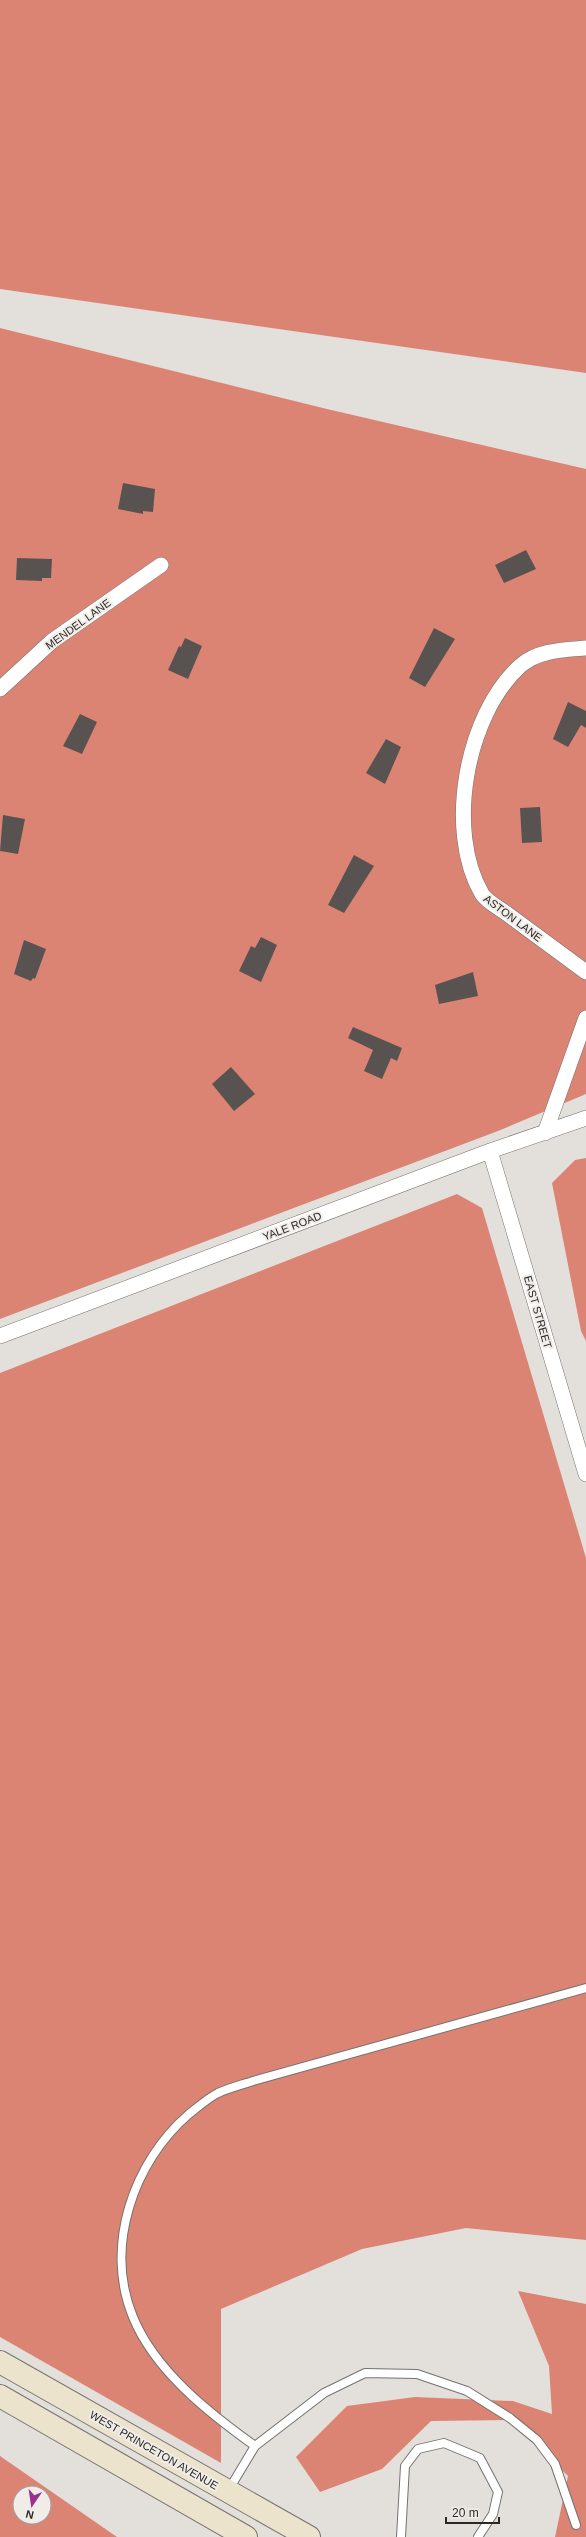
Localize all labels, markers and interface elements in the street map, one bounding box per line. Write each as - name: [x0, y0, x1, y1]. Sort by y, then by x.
- street label: MENDEL LANE: [43, 596, 113, 652]
- street label: ASTON LANE: [482, 892, 544, 944]
- street label: YALE ROAD: [261, 1209, 323, 1243]
- street label: EAST STREET: [522, 1274, 554, 1350]
- street label: WEST PRINCETON AVENUE: [88, 2408, 220, 2492]
- north arrow: [12, 2485, 52, 2525]
- scale bar: [446, 2499, 499, 2525]
- text: 20 m: [452, 2506, 479, 2520]
- text: N: [24, 2508, 35, 2521]

